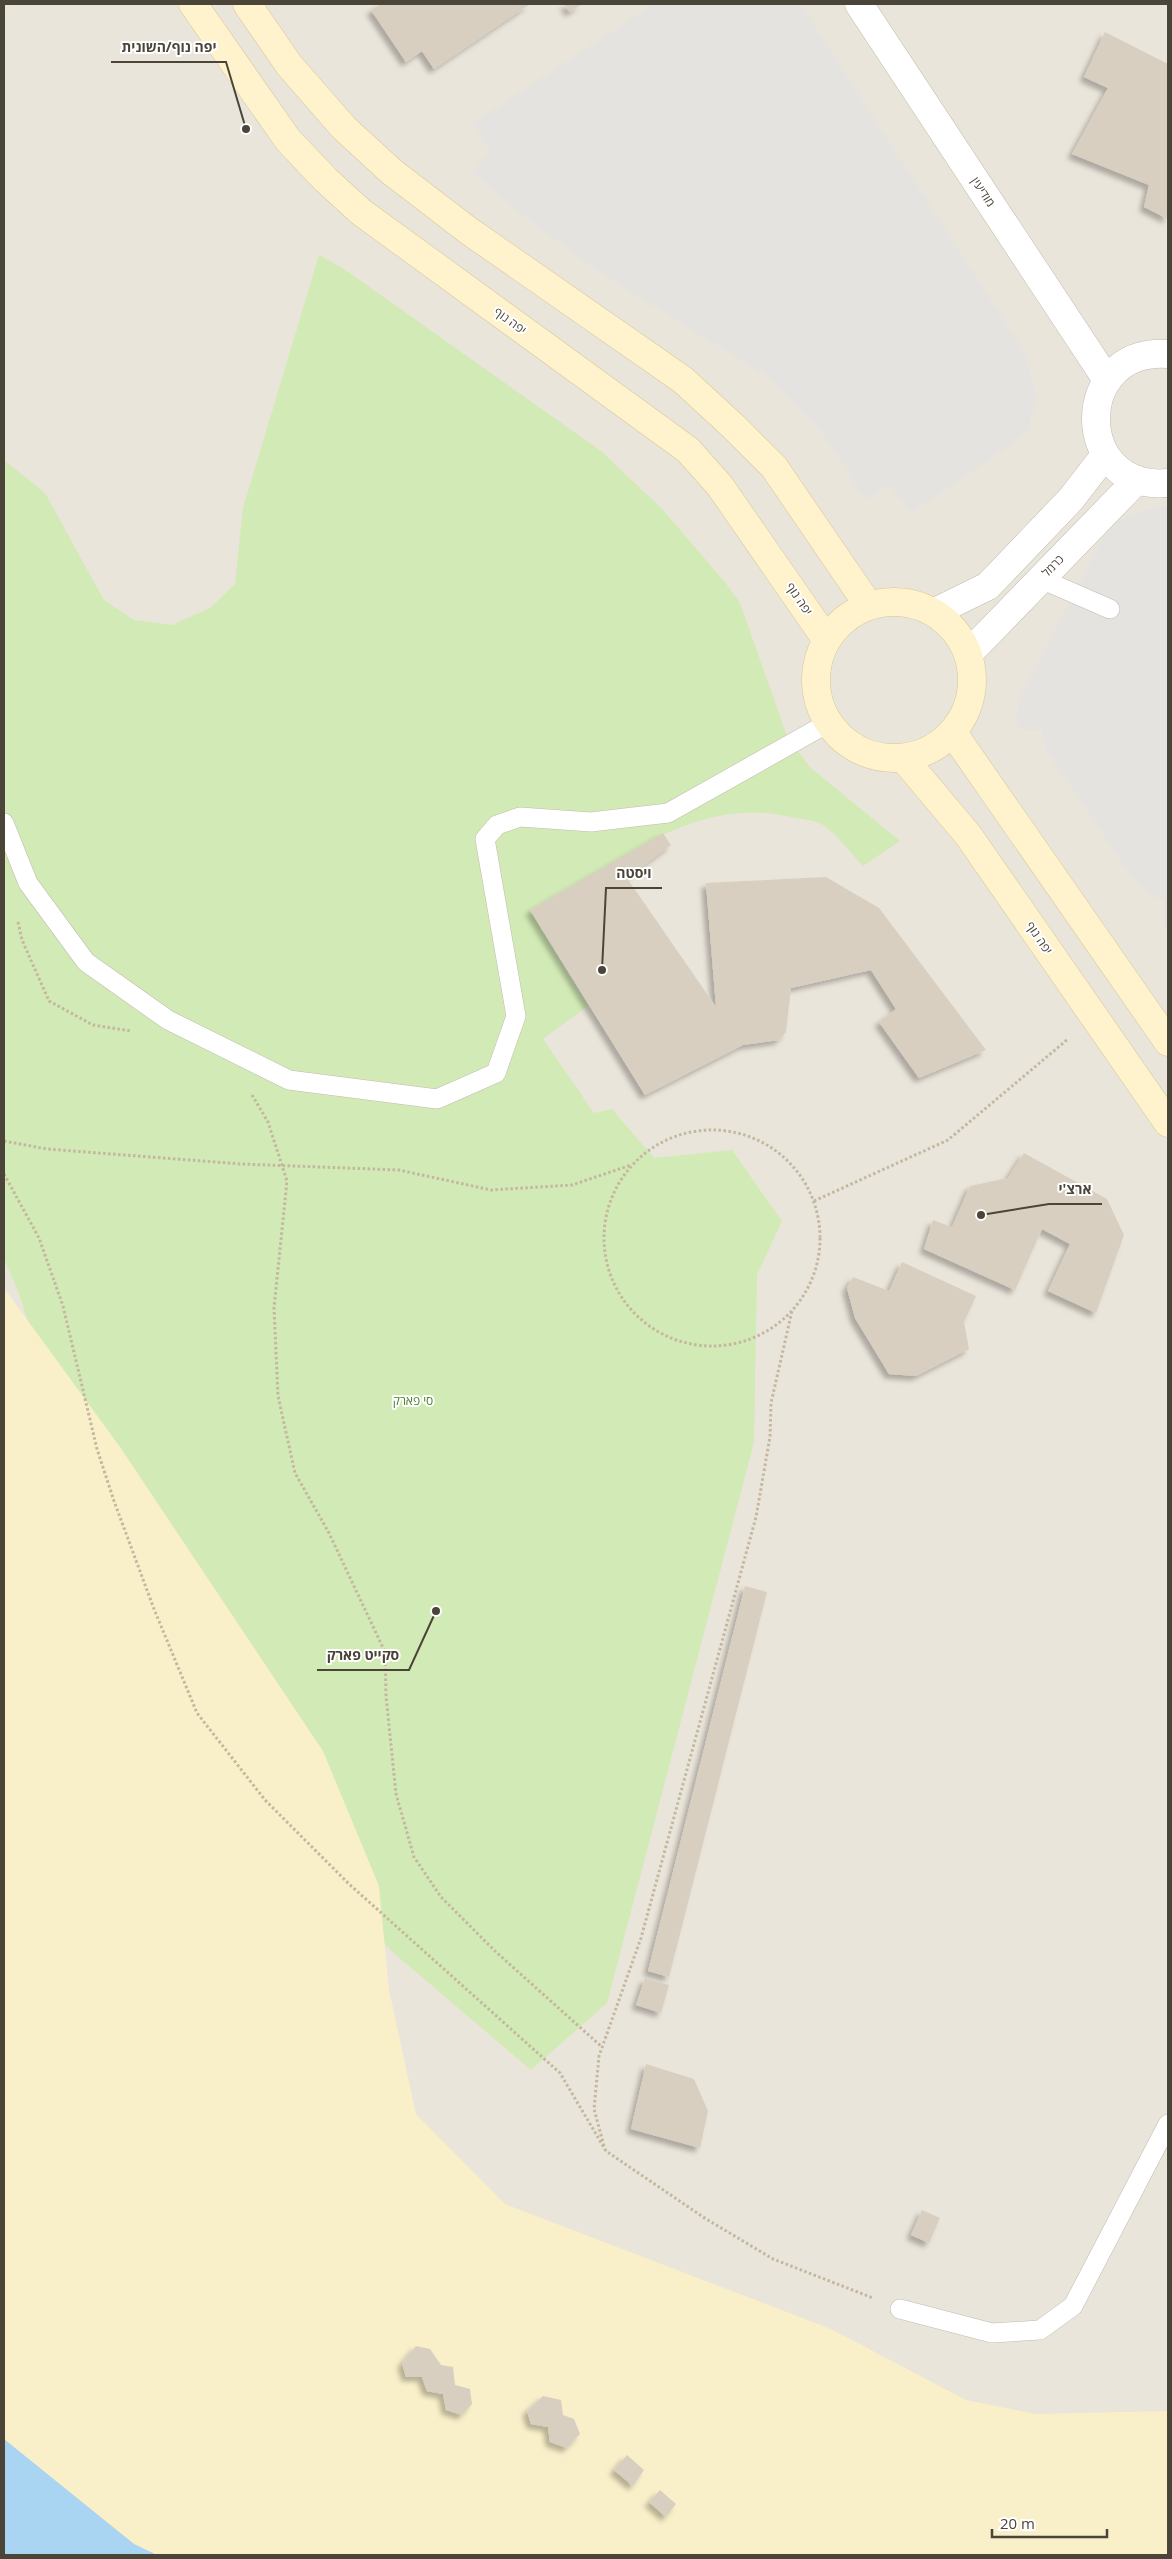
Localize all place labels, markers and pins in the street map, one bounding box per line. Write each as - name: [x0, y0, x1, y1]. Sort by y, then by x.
- callout: יפה נוף/השונית: [111, 33, 226, 62]
- callout: ויסטה: [606, 859, 662, 888]
- callout: ארצ'י: [1049, 1175, 1102, 1204]
- callout: סקייט פארק: [317, 1641, 409, 1670]

